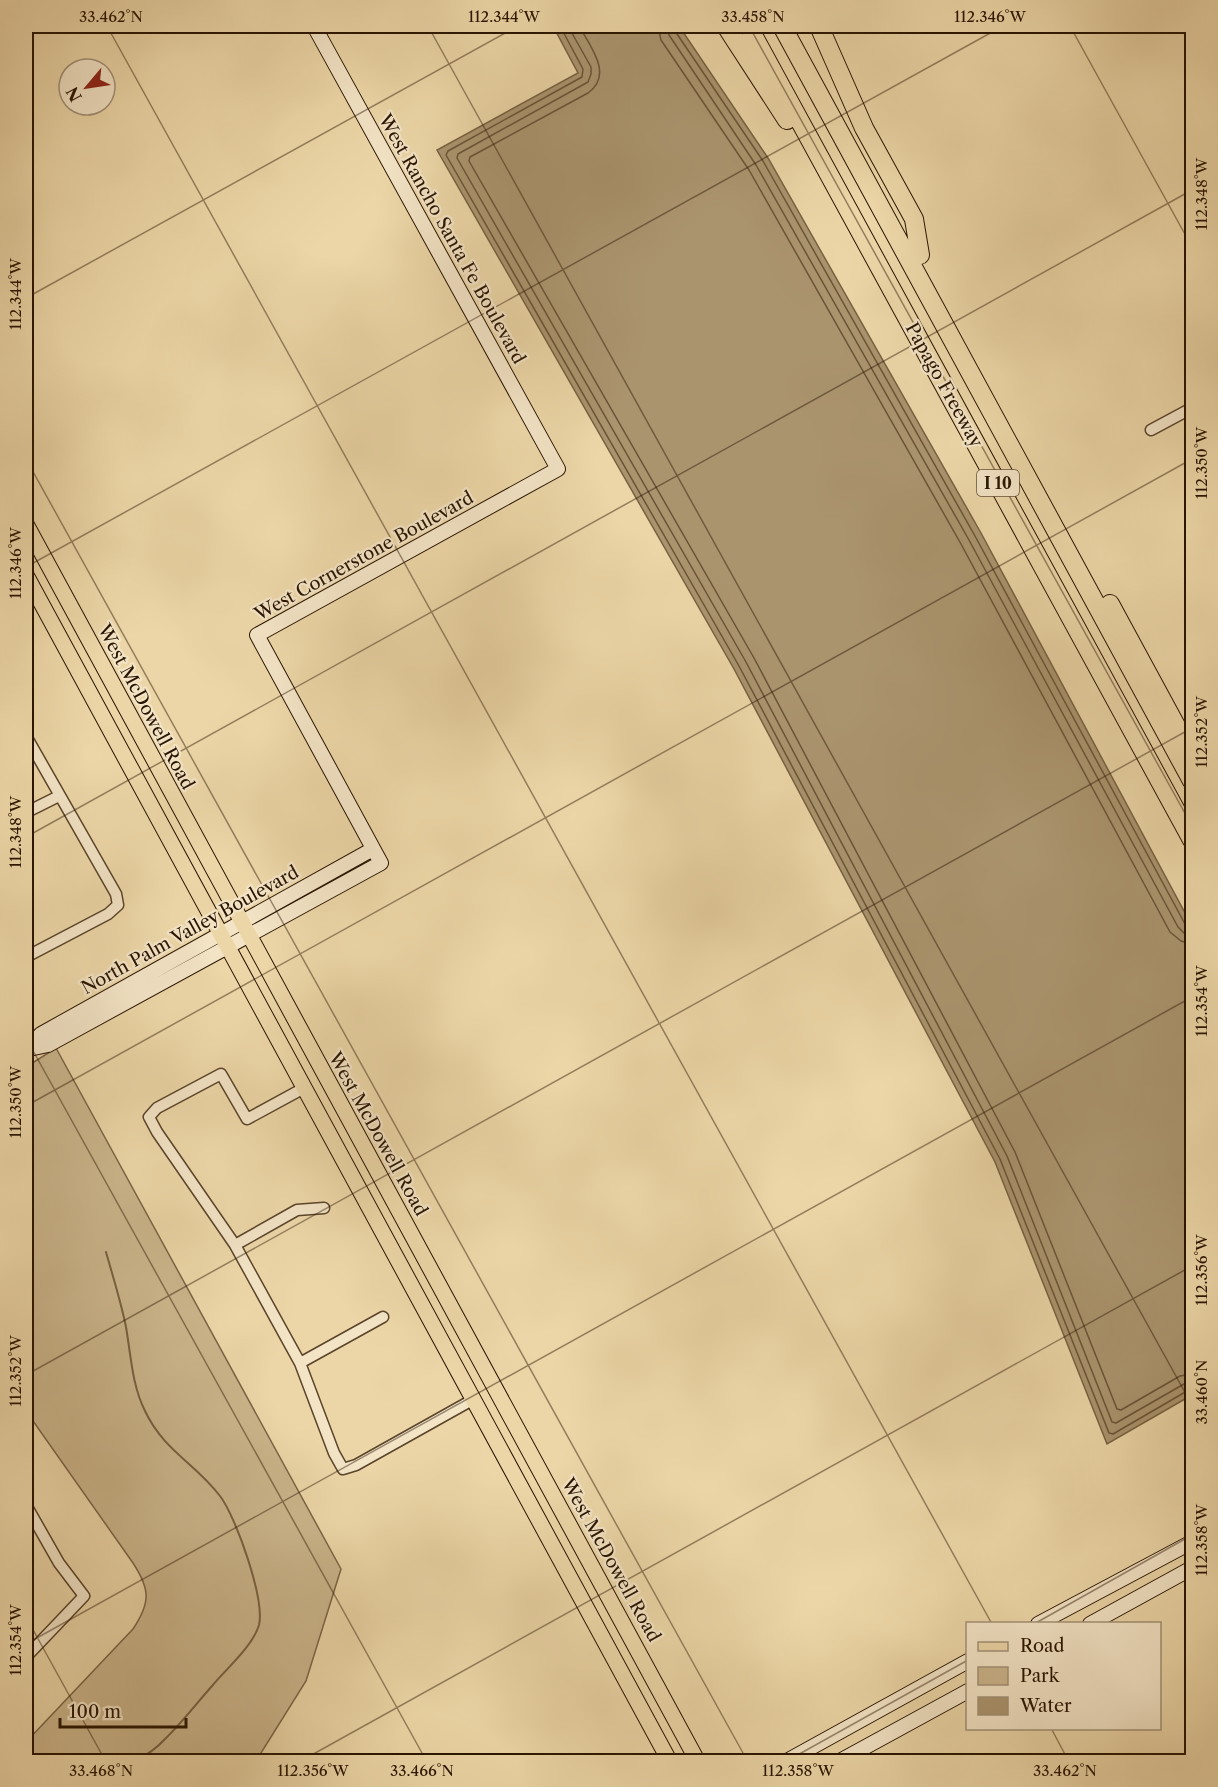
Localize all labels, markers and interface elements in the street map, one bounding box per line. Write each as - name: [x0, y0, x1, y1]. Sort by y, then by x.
- text: 33.462°N: [79, 7, 143, 26]
- text: 112.344°W: [468, 7, 541, 26]
- text: 33.458°N: [721, 7, 785, 26]
- text: 112.346°W: [954, 7, 1027, 26]
- north arrow: [57, 57, 117, 117]
- text: N: [62, 83, 86, 105]
- street label: West Rancho Santa Fe Boulevard: [373, 109, 530, 368]
- text: 112.348°W: [1192, 157, 1211, 230]
- text: 112.344°W: [6, 257, 25, 330]
- street label: Papago Freeway: [901, 319, 988, 452]
- text: 112.350°W: [1192, 426, 1211, 499]
- road number: I 10: [977, 470, 1019, 496]
- street label: West Cornerstone Boulevard: [250, 487, 477, 626]
- text: 112.346°W: [6, 526, 25, 599]
- street label: West McDowell Road: [93, 620, 199, 793]
- text: 112.352°W: [1192, 696, 1211, 768]
- text: 112.348°W: [6, 795, 25, 868]
- street label: North Palm Valley Boulevard: [77, 861, 303, 999]
- text: 112.354°W: [1192, 965, 1211, 1037]
- street label: West McDowell Road: [323, 1047, 432, 1220]
- text: 112.350°W: [6, 1065, 25, 1138]
- text: 112.356°W: [1192, 1234, 1211, 1306]
- text: 112.352°W: [6, 1335, 25, 1407]
- text: 33.460°N: [1192, 1360, 1211, 1424]
- street label: West McDowell Road: [556, 1473, 665, 1646]
- text: 112.358°W: [1192, 1503, 1211, 1576]
- text: 112.354°W: [6, 1604, 25, 1676]
- legend: [966, 1622, 1161, 1730]
- text: Road: [1020, 1635, 1065, 1657]
- text: Park: [1020, 1665, 1061, 1687]
- scale bar: [60, 1691, 186, 1729]
- text: Water: [1019, 1695, 1072, 1717]
- text: 100 m: [69, 1701, 121, 1723]
- text: 33.468°N: [69, 1761, 133, 1780]
- text: 112.356°W: [277, 1761, 349, 1780]
- text: 33.466°N: [390, 1761, 454, 1780]
- text: 112.358°W: [762, 1761, 835, 1780]
- text: 33.462°N: [1033, 1761, 1097, 1780]

